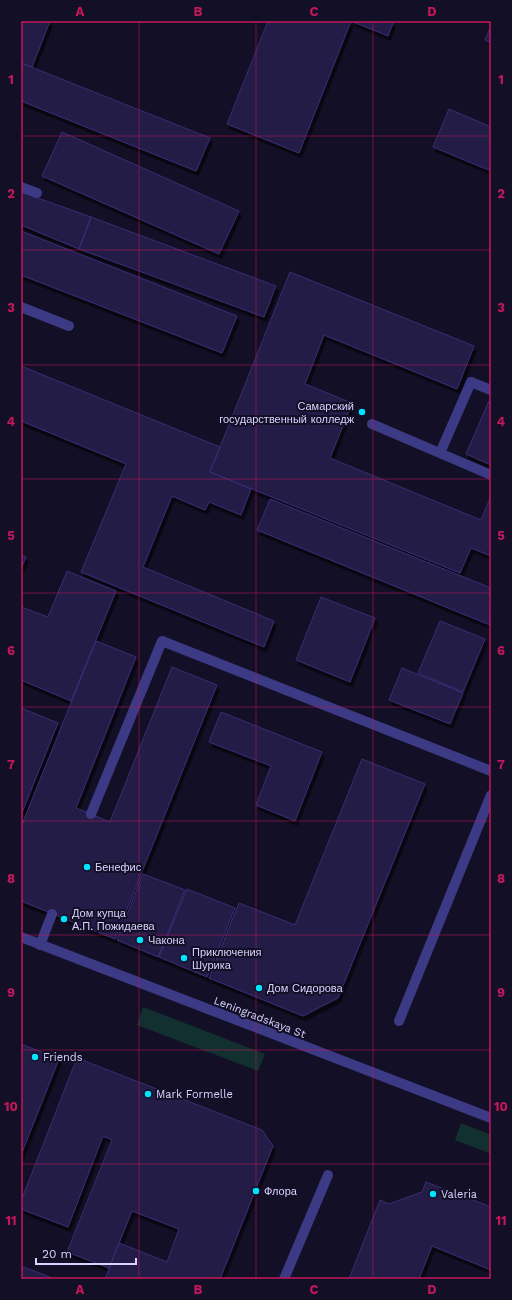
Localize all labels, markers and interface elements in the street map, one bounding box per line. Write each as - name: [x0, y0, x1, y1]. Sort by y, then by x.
- text: A: [76, 4, 85, 19]
- text: B: [194, 4, 203, 19]
- text: C: [310, 4, 319, 19]
- text: D: [427, 4, 437, 19]
- text: 1: [8, 72, 14, 87]
- text: 1: [498, 72, 504, 87]
- text: 2: [7, 186, 15, 201]
- text: 2: [497, 186, 505, 201]
- text: 3: [7, 300, 15, 315]
- text: 3: [497, 300, 505, 315]
- place label: Самарский государственный колледж: [219, 400, 355, 426]
- marker: Самарский государственный колледж: [357, 407, 367, 417]
- text: 4: [7, 414, 16, 429]
- text: 4: [497, 414, 506, 429]
- text: 5: [7, 528, 15, 543]
- text: 5: [497, 528, 505, 543]
- text: 6: [7, 643, 15, 658]
- text: 6: [497, 643, 505, 658]
- text: 7: [7, 757, 15, 772]
- text: 7: [497, 757, 505, 772]
- place label: Бенефис: [95, 861, 142, 874]
- marker: Бенефис: [82, 862, 92, 872]
- text: 8: [7, 871, 15, 886]
- text: 8: [497, 871, 505, 886]
- place label: Дом купца А.П. Пожидаева: [72, 907, 156, 933]
- marker: Дом купца А.П. Пожидаева: [59, 914, 69, 924]
- place label: Чакона: [148, 934, 186, 947]
- marker: Чакона: [135, 935, 145, 945]
- place label: Приключения Шурика: [192, 946, 262, 972]
- marker: Приключения Шурика: [179, 953, 189, 963]
- place label: Дом Сидорова: [267, 982, 344, 995]
- marker: Дом Сидорова: [254, 983, 264, 993]
- text: 9: [7, 985, 15, 1000]
- text: 9: [497, 985, 505, 1000]
- street label: Leningradskaya St: [212, 994, 308, 1041]
- place label: Friends: [43, 1051, 83, 1064]
- marker: Friends: [30, 1052, 40, 1062]
- place label: Mark Formelle: [156, 1088, 233, 1101]
- marker: Mark Formelle: [143, 1089, 153, 1099]
- text: 10: [4, 1099, 18, 1114]
- text: 10: [494, 1099, 508, 1114]
- place label: Флора: [264, 1185, 298, 1198]
- marker: Флора: [251, 1186, 261, 1196]
- place label: Valeria: [441, 1188, 477, 1201]
- marker: Valeria: [428, 1189, 438, 1199]
- text: 11: [5, 1213, 17, 1228]
- text: 11: [495, 1213, 507, 1228]
- scale bar: [36, 1240, 136, 1266]
- text: 20 m: [42, 1247, 72, 1261]
- text: A: [76, 1282, 85, 1297]
- text: B: [194, 1282, 203, 1297]
- text: C: [310, 1282, 319, 1297]
- text: D: [427, 1282, 437, 1297]

